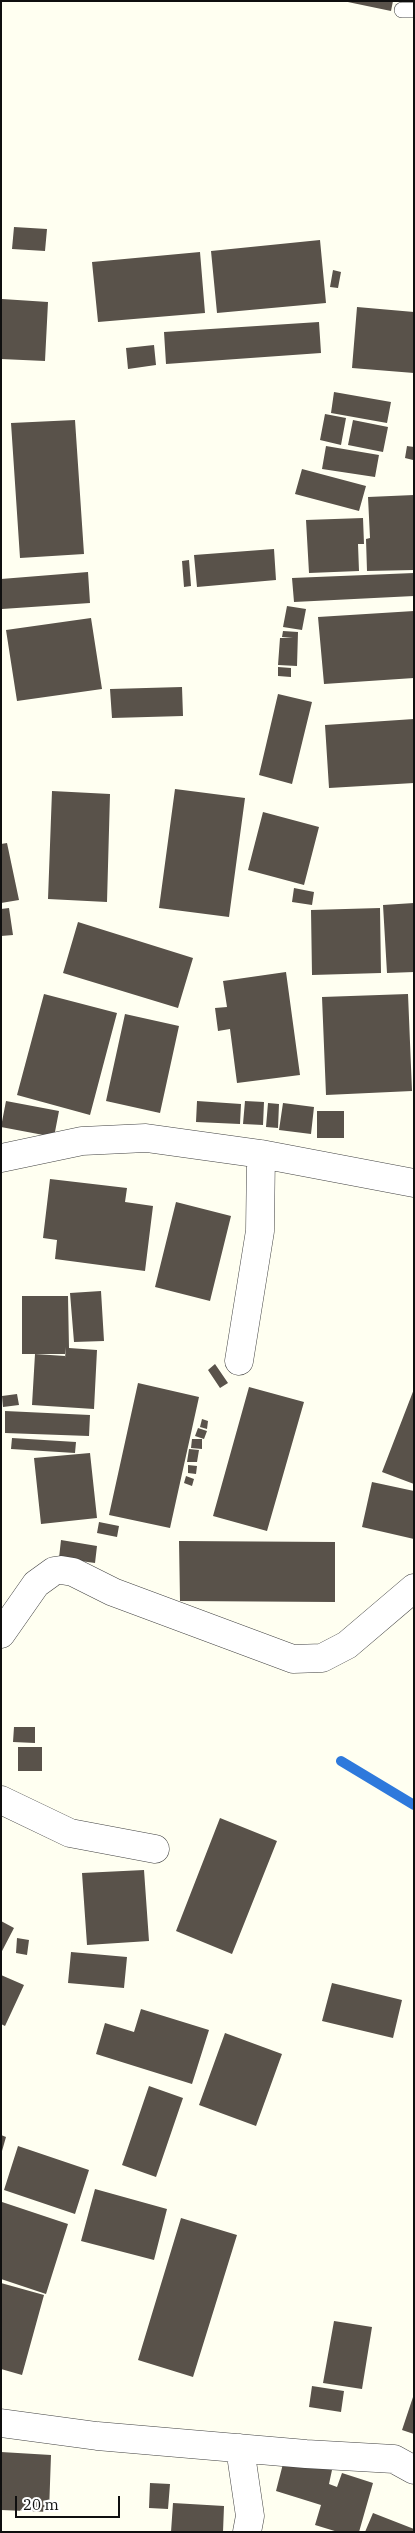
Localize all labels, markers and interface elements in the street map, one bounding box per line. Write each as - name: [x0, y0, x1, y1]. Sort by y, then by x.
- scale bar: [18, 2486, 122, 2518]
- text: 20 m: [23, 2495, 59, 2514]

